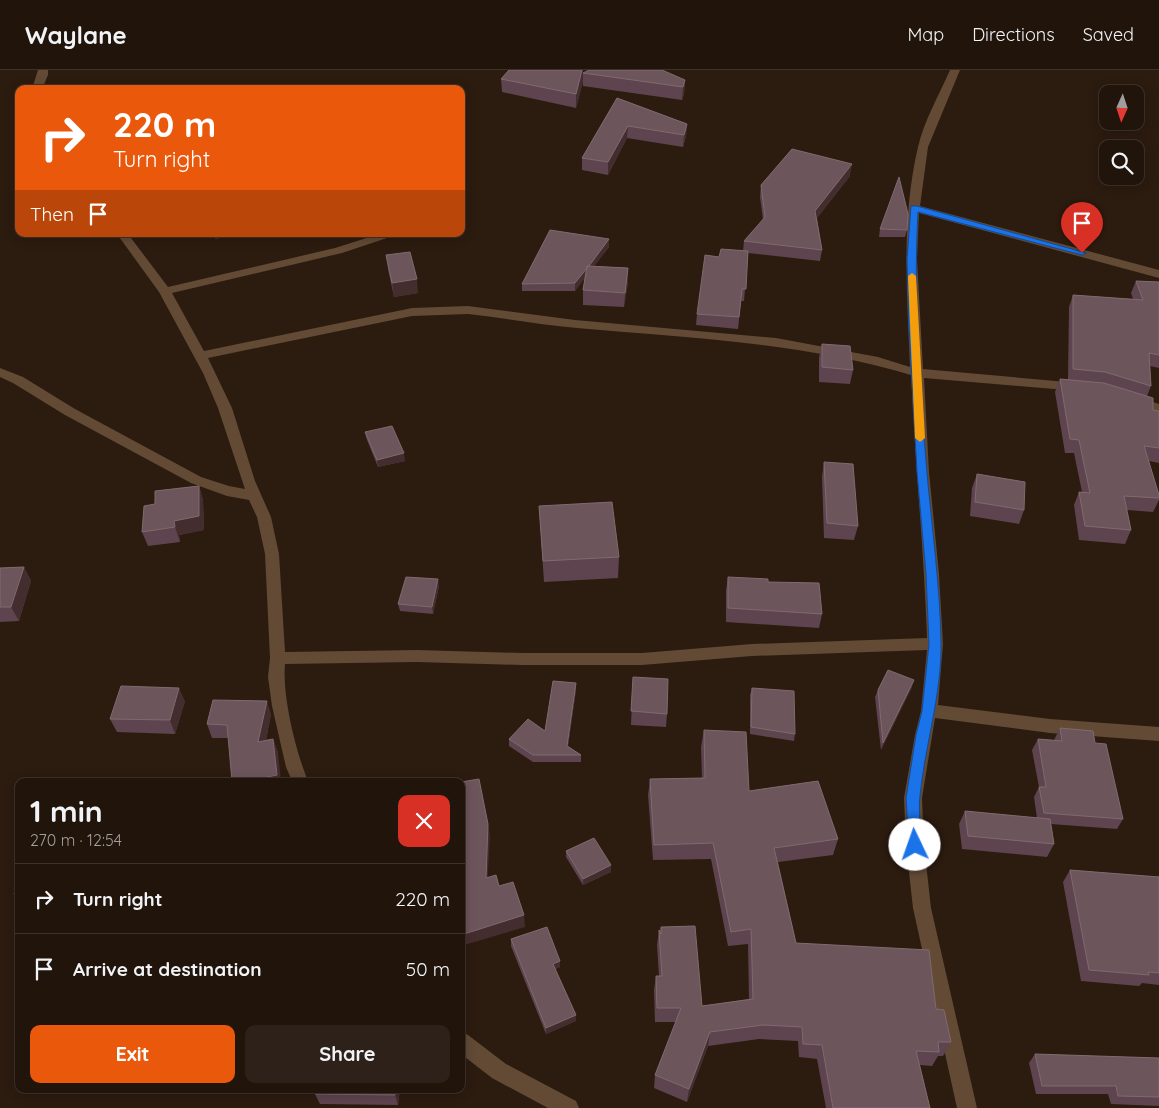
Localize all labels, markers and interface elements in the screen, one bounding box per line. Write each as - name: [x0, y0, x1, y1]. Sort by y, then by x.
- text: Waylane: [25, 20, 127, 50]
- text: Map: [907, 23, 944, 46]
- text: Directions: [972, 23, 1055, 46]
- text: Saved: [1083, 23, 1134, 46]
- north arrow: [1099, 85, 1144, 130]
- map controls: [1099, 85, 1144, 185]
- text: 220 m: [113, 102, 216, 146]
- icon: right: [30, 105, 95, 170]
- button: search: [1099, 140, 1144, 185]
- text: Turn right: [113, 145, 210, 173]
- icon: arrive: [84, 200, 112, 228]
- text: Then: [30, 202, 74, 226]
- pin: [1061, 202, 1103, 253]
- icon: arrive: [1068, 209, 1096, 237]
- text: 1 min: [30, 792, 103, 830]
- button: close: [398, 795, 450, 847]
- position arrow: [888, 818, 940, 870]
- text: 270 m · 12:54: [30, 830, 122, 850]
- icon: right: [30, 885, 58, 913]
- text: Turn right: [73, 887, 162, 911]
- text: 220 m: [395, 887, 450, 911]
- icon: arrive: [30, 955, 58, 983]
- text: Arrive at destination: [73, 957, 262, 981]
- text: 50 m: [406, 957, 450, 981]
- button: Exit: [30, 1025, 235, 1083]
- button: Share: [245, 1025, 450, 1083]

